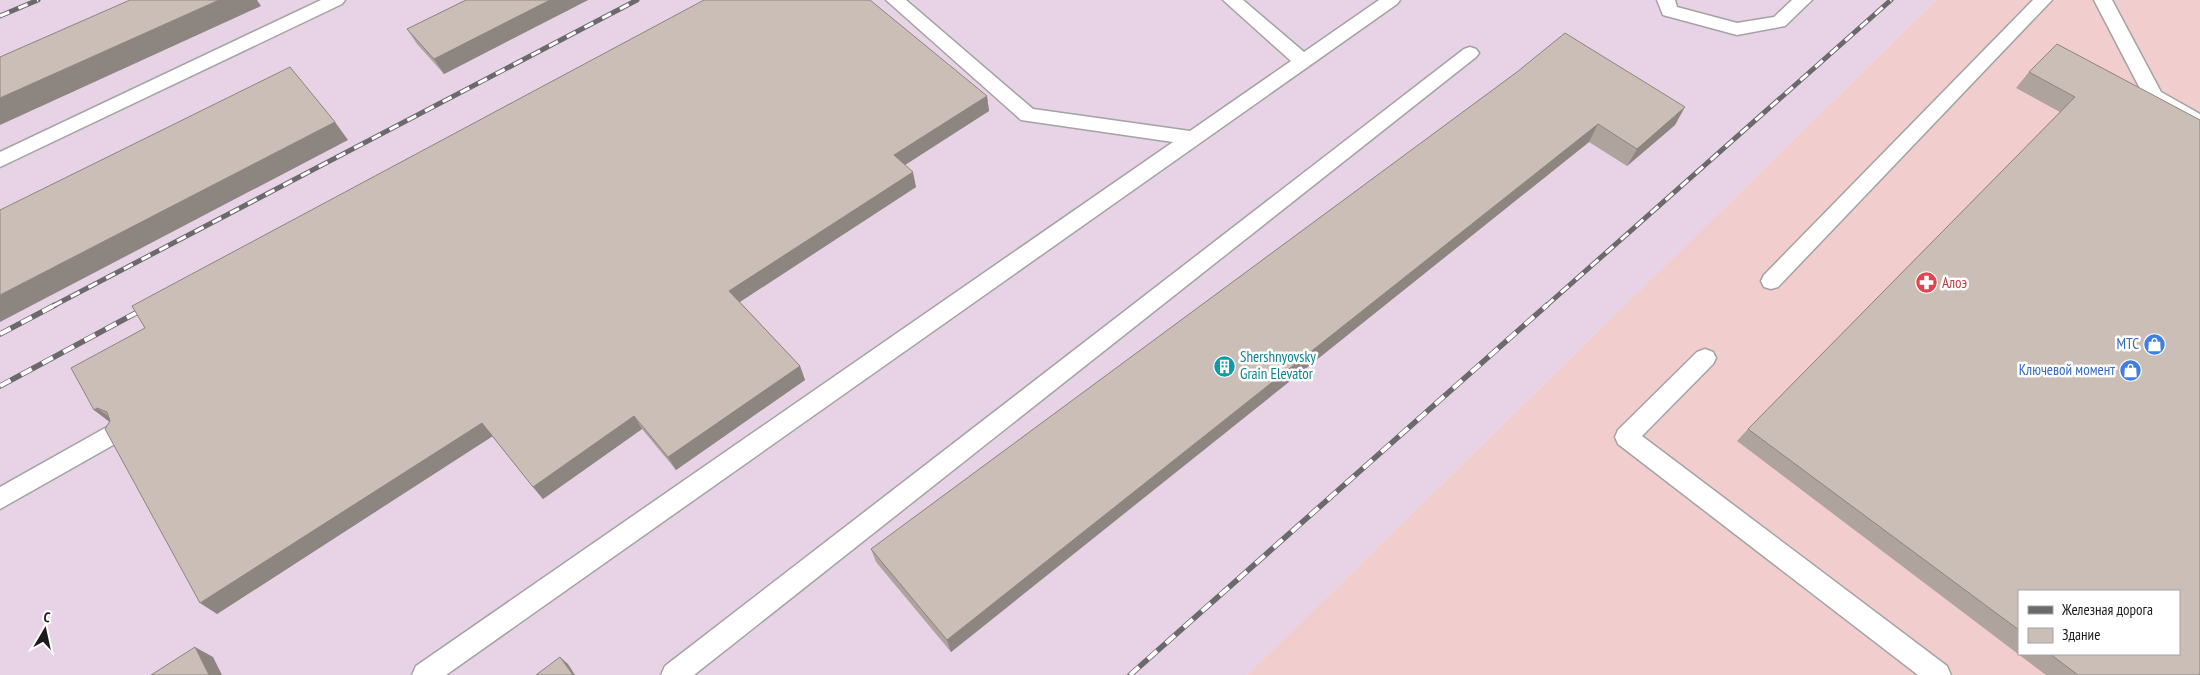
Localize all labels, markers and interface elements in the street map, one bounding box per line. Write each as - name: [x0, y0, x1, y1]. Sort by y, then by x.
- pharmacy icon: Алоэ: [1914, 271, 1938, 295]
- place label: Алоэ: [1942, 273, 1968, 292]
- shop icon: МТС: [2143, 332, 2167, 356]
- place label: МТС: [2116, 334, 2139, 353]
- place label: Shershnyovsky Grain Elevator: [1240, 347, 1316, 383]
- building icon: Shershnyovsky Grain Elevator: [1212, 354, 1236, 378]
- shop icon: Ключевой момент: [2119, 358, 2143, 382]
- place label: Ключевой момент: [2019, 360, 2115, 379]
- legend: [2018, 590, 2180, 655]
- text: Железная дорога: [2061, 600, 2153, 619]
- north arrow: [20, 605, 70, 655]
- text: С: [42, 608, 52, 627]
- text: Здание: [2062, 625, 2100, 644]

